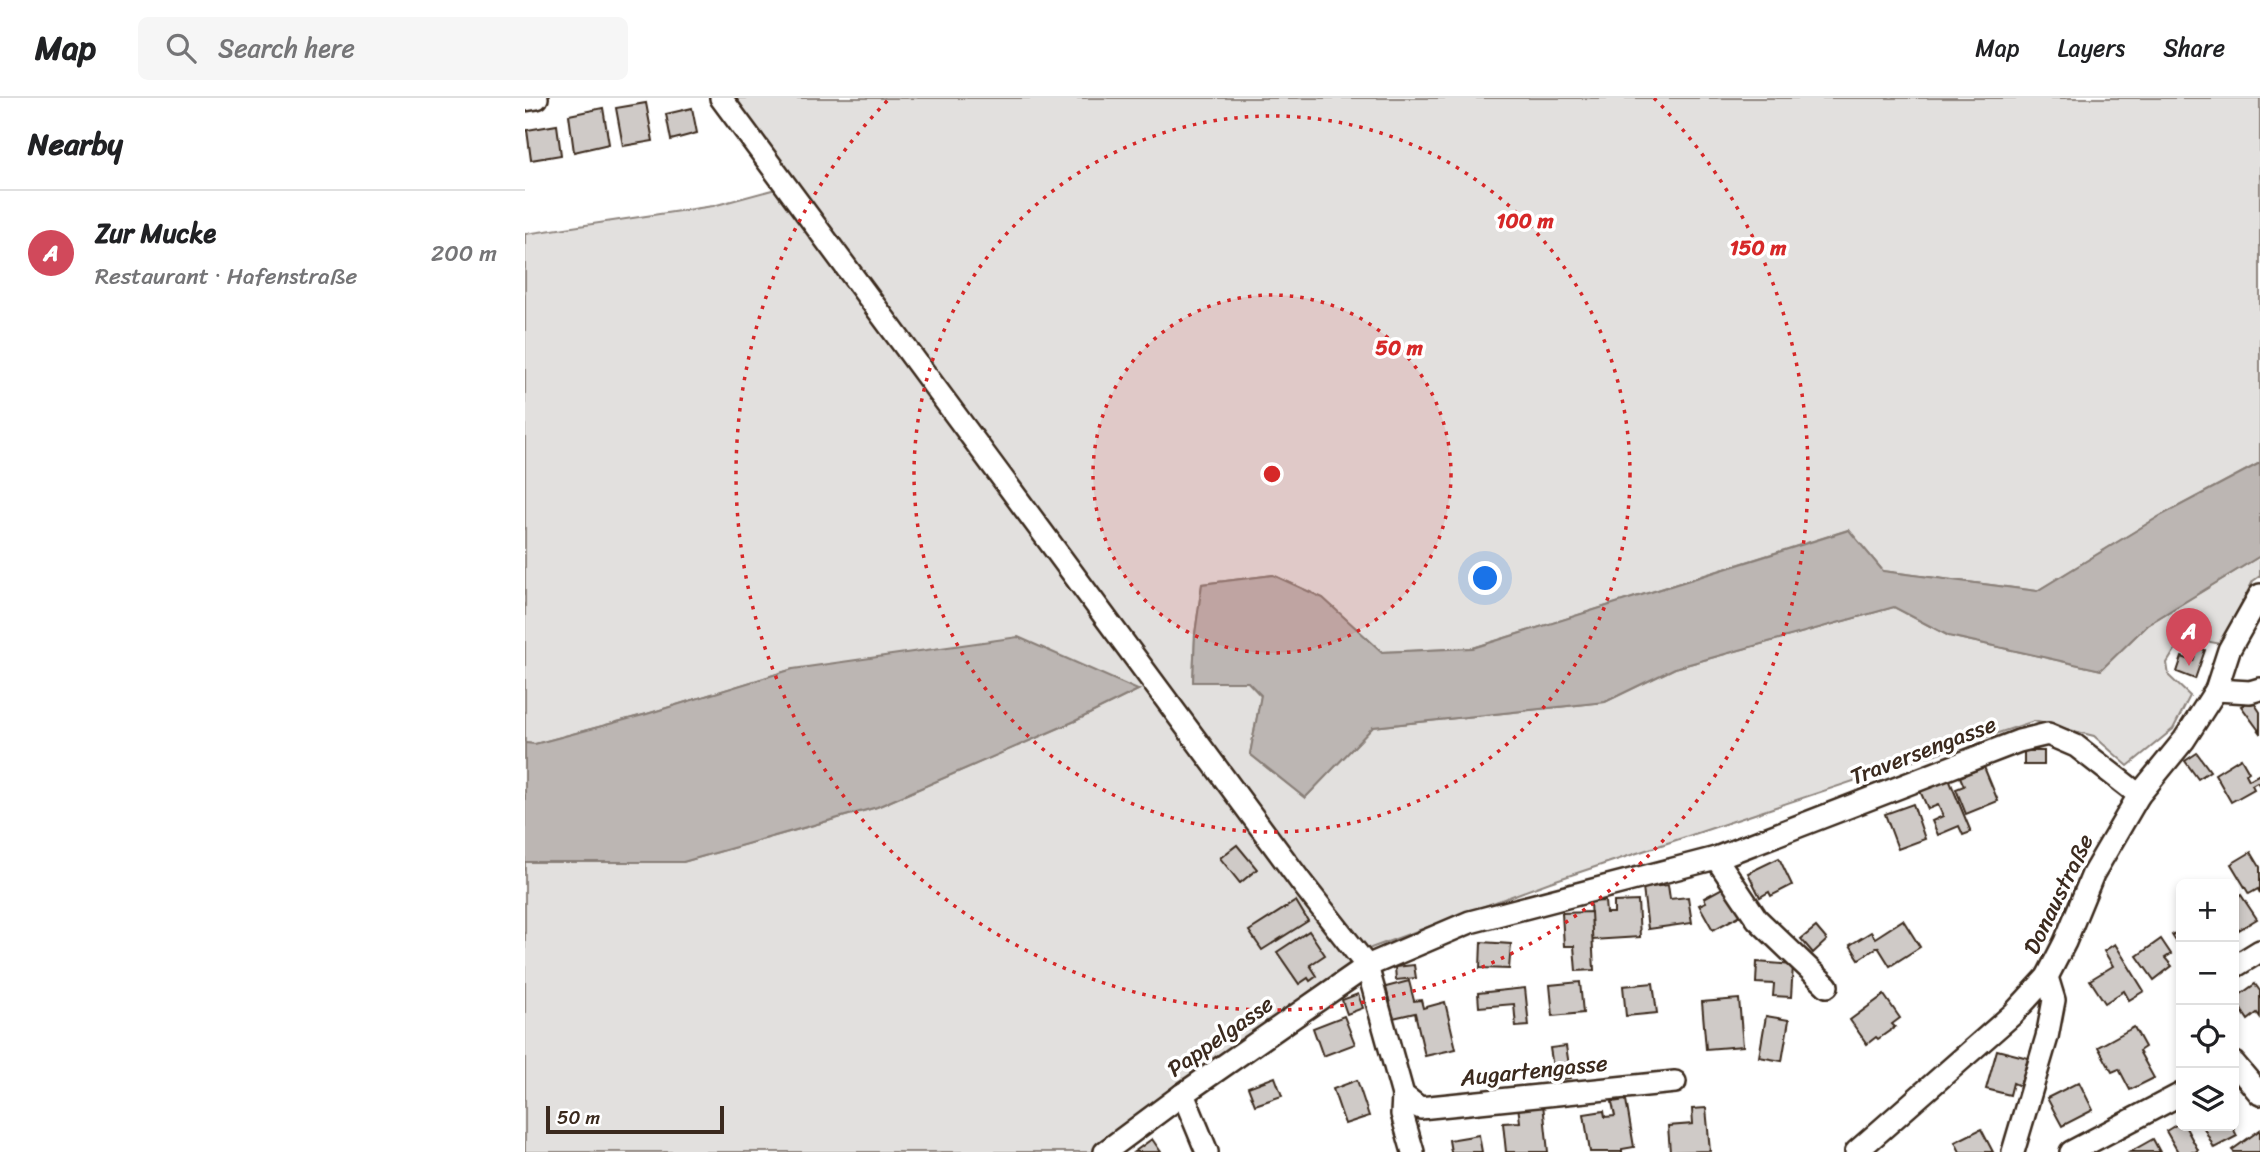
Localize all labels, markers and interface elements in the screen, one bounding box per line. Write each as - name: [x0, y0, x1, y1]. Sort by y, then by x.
- search box: [138, 17, 628, 80]
- text: Map: [35, 19, 96, 77]
- text: Search here: [218, 25, 355, 71]
- text: Map: [1975, 27, 2020, 69]
- text: Layers: [2058, 27, 2125, 69]
- text: Share: [2163, 27, 2225, 69]
- icon: search: [162, 29, 200, 67]
- text: Nearby: [28, 117, 123, 171]
- text: 100 m: [1496, 202, 1554, 240]
- text: Zur Mucke: [95, 210, 216, 256]
- text: 150 m: [1730, 229, 1787, 267]
- text: A: [43, 233, 59, 274]
- text: 200 m: [431, 233, 497, 274]
- text: Restaurant · Hafenstraße: [95, 256, 357, 297]
- text: 50 m: [1375, 329, 1424, 367]
- centre of rings: [1260, 462, 1284, 486]
- your location: [1468, 561, 1502, 595]
- pin: A: [2166, 608, 2212, 666]
- street label: Traversengasse: [1844, 704, 2003, 797]
- street label: Donaustraße: [2011, 827, 2105, 962]
- map controls: [2176, 879, 2239, 1131]
- button: +: [2176, 879, 2239, 942]
- button: −: [2176, 942, 2239, 1005]
- street label: Pappelgasse: [1158, 984, 1283, 1089]
- button: locate: [2176, 1005, 2239, 1068]
- street label: Augartengasse: [1457, 1042, 1610, 1099]
- button: layers: [2176, 1068, 2239, 1131]
- text: 50 m: [557, 1101, 600, 1134]
- scale bar: [546, 1103, 725, 1135]

